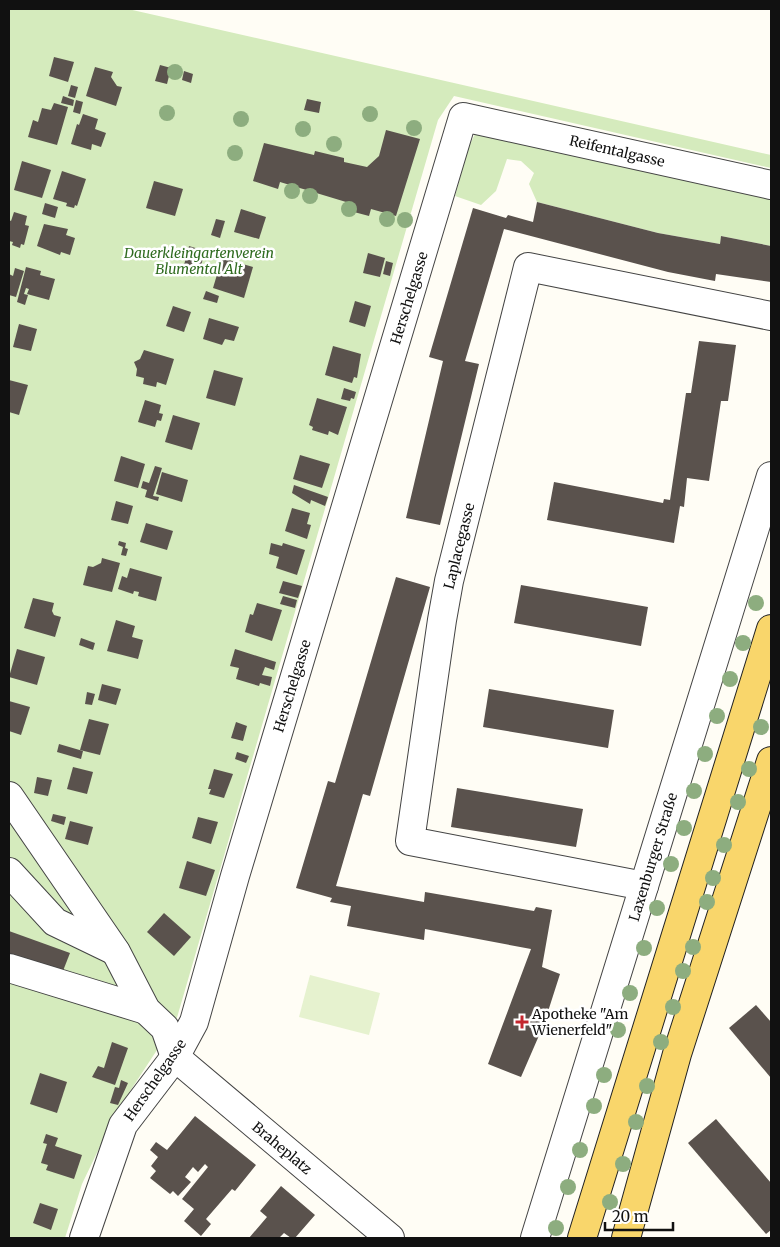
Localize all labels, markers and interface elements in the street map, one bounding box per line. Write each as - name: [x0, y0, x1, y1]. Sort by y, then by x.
- street label: Reifentalgasse: [568, 131, 666, 171]
- park label: Dauerkleingartenverein Blumental Alt: [123, 244, 274, 278]
- street label: Herschelgasse: [386, 249, 432, 347]
- street label: Laplacegasse: [440, 501, 478, 591]
- street label: Herschelgasse: [269, 637, 315, 735]
- street label: Laxenburger Straße: [625, 790, 681, 924]
- place label: Apotheke "Am Wienerfeld": [531, 1005, 629, 1039]
- marker: Apotheke "Am Wienerfeld": [516, 1016, 528, 1028]
- street label: Herschelgasse: [120, 1036, 190, 1124]
- street label: Braheplatz: [248, 1118, 316, 1179]
- scale bar: [605, 1200, 672, 1232]
- text: 20 m: [612, 1207, 649, 1226]

